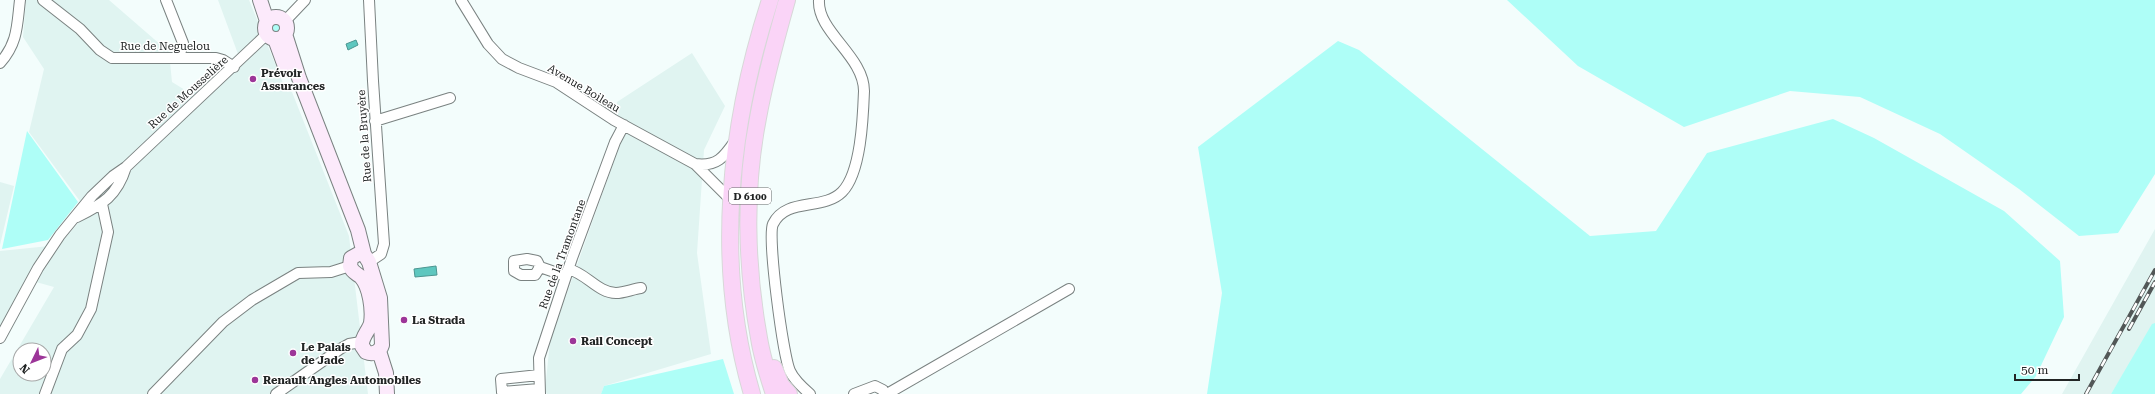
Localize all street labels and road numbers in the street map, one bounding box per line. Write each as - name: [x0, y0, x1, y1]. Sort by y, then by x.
- street label: Rue de Neguelou: [120, 40, 210, 53]
- street label: Rue de Mousselière: [146, 53, 231, 132]
- street label: Avenue Boileau: [545, 62, 622, 115]
- street label: Rue de la Bruyère: [355, 89, 374, 183]
- road number: D 6100: [729, 188, 771, 204]
- street label: Rue de la Tramontane: [537, 198, 588, 311]

